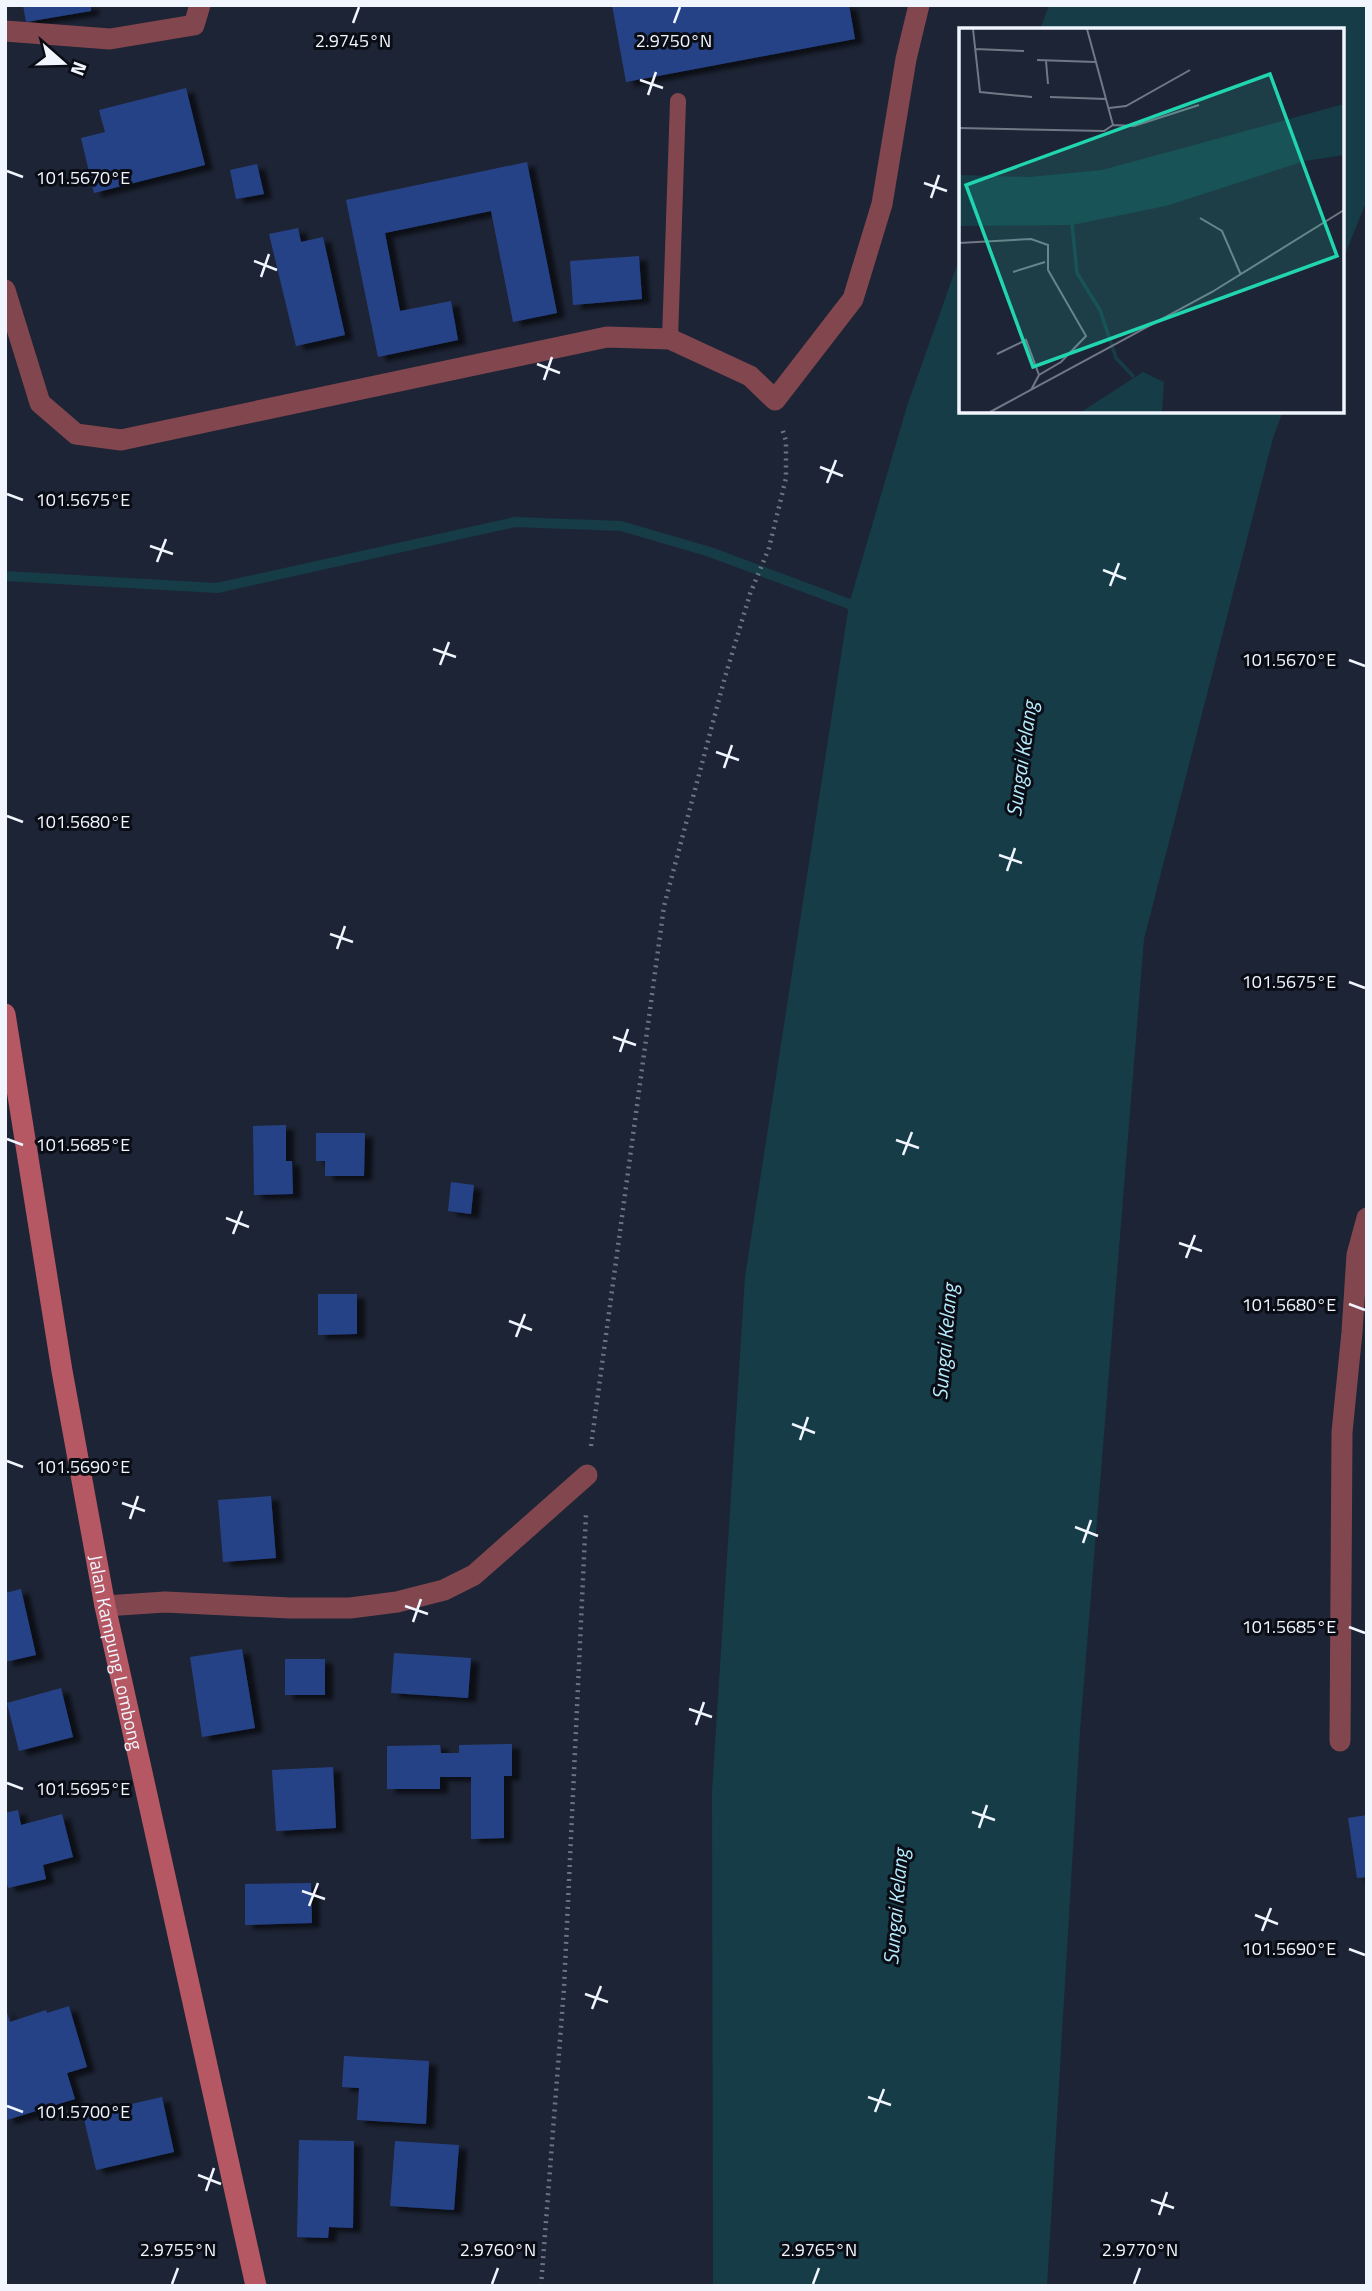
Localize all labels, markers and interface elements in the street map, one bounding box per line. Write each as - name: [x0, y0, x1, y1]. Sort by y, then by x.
- text: 2.9745°N: [315, 27, 391, 54]
- text: 2.9750°N: [636, 27, 712, 54]
- north arrow: [28, 28, 98, 98]
- inset map: [959, 28, 1344, 413]
- text: N: [64, 58, 95, 80]
- text: 101.5670°E: [36, 164, 130, 191]
- text: 101.5675°E: [36, 486, 130, 513]
- text: 101.5670°E: [1242, 646, 1336, 673]
- water label: Sungai Kelang: [997, 697, 1045, 819]
- text: 101.5680°E: [36, 808, 130, 835]
- text: 101.5675°E: [1242, 968, 1336, 995]
- text: 101.5685°E: [36, 1131, 130, 1158]
- water label: Sungai Kelang: [923, 1281, 965, 1401]
- text: 101.5680°E: [1242, 1291, 1336, 1318]
- text: 101.5690°E: [36, 1453, 130, 1480]
- street label: Jalan Kampung Lombong: [82, 1552, 152, 1753]
- text: 101.5685°E: [1242, 1613, 1336, 1640]
- text: 101.5695°E: [36, 1775, 130, 1802]
- water label: Sungai Kelang: [874, 1846, 916, 1966]
- text: 101.5690°E: [1242, 1935, 1336, 1962]
- text: 101.5700°E: [36, 2098, 130, 2125]
- text: 2.9755°N: [140, 2236, 216, 2263]
- text: 2.9760°N: [460, 2236, 536, 2263]
- text: 2.9765°N: [781, 2236, 857, 2263]
- text: 2.9770°N: [1102, 2236, 1178, 2263]

